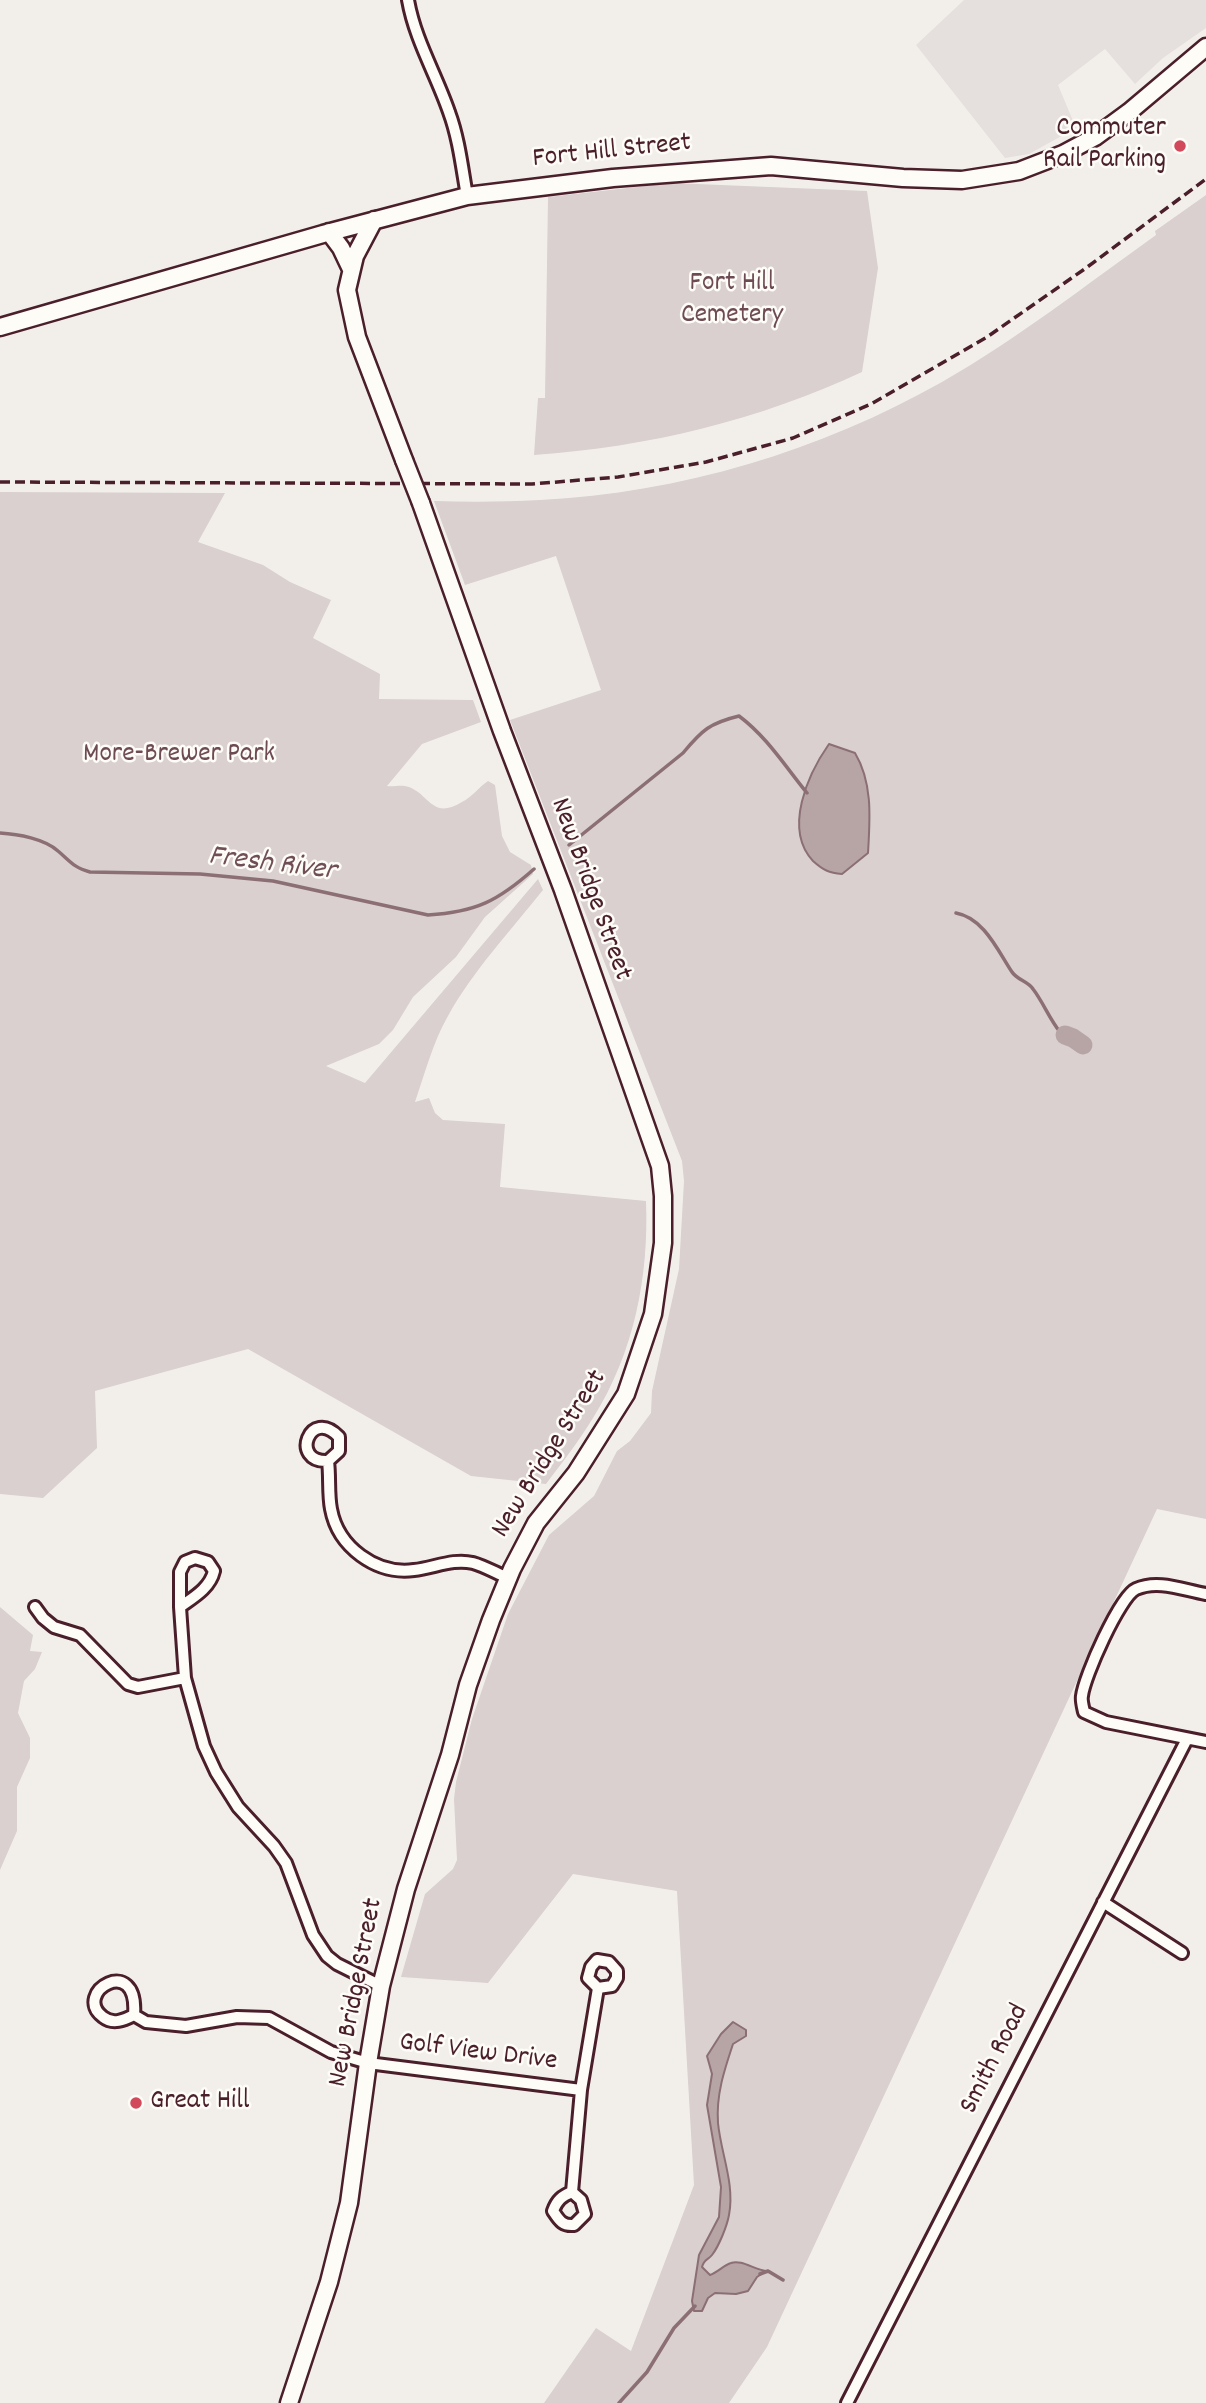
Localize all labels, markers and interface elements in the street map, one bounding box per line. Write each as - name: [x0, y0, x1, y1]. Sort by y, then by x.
- place label: Commuter Rail Parking: [1043, 113, 1166, 179]
- street label: Fort Hill Street: [531, 128, 693, 178]
- marker: Commuter Rail Parking: [1172, 138, 1188, 154]
- park label: Fort Hill Cemetery: [681, 268, 783, 334]
- park label: More-Brewer Park: [83, 739, 275, 773]
- street label: New Bridge Street: [540, 794, 638, 986]
- water label: Fresh River: [206, 840, 338, 892]
- street label: New Bridge Street: [486, 1365, 616, 1545]
- street label: New Bridge Street: [323, 1896, 393, 2090]
- street label: Smith Road: [954, 2000, 1038, 2120]
- street label: Golf View Drive: [397, 2028, 559, 2080]
- place label: Great Hill: [150, 2086, 250, 2120]
- marker: Great Hill: [128, 2095, 144, 2111]

